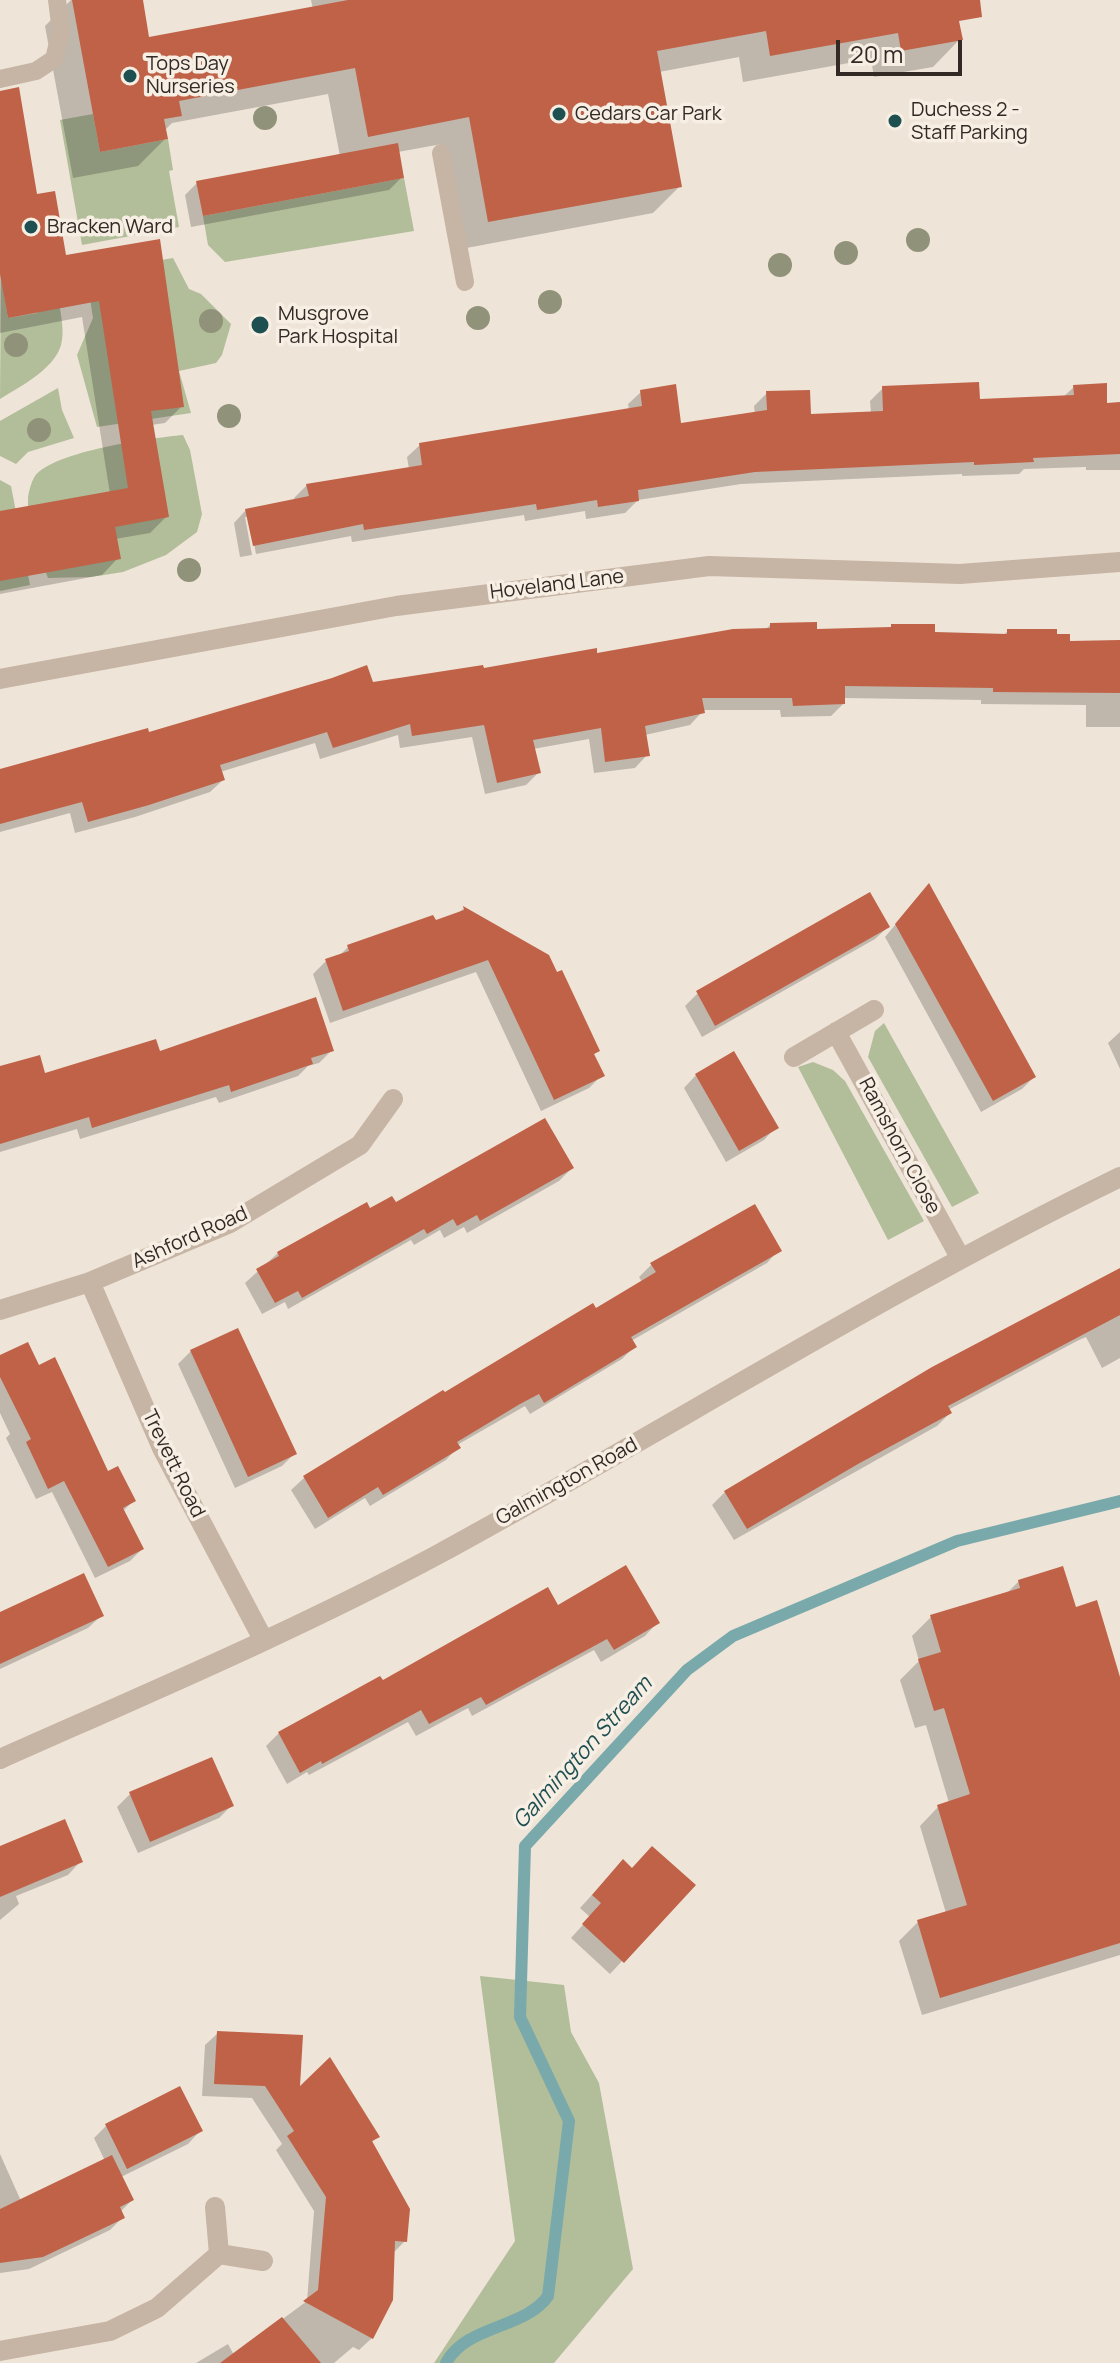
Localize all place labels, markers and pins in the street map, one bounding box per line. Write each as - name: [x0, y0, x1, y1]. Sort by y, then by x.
- place label: Tops Day Nurseries: [146, 52, 235, 99]
- marker: Tops Day Nurseries: [121, 67, 139, 85]
- place label: Duchess 2 - Staff Parking: [911, 98, 1028, 145]
- place label: Cedars Car Park: [575, 102, 722, 126]
- marker: Cedars Car Park: [550, 105, 568, 123]
- marker: Duchess 2 - Staff Parking: [886, 112, 904, 130]
- place label: Bracken Ward: [47, 215, 173, 239]
- marker: Bracken Ward: [22, 218, 40, 236]
- place label: Musgrove Park Hospital: [278, 302, 398, 349]
- marker: Musgrove Park Hospital: [249, 314, 271, 336]

